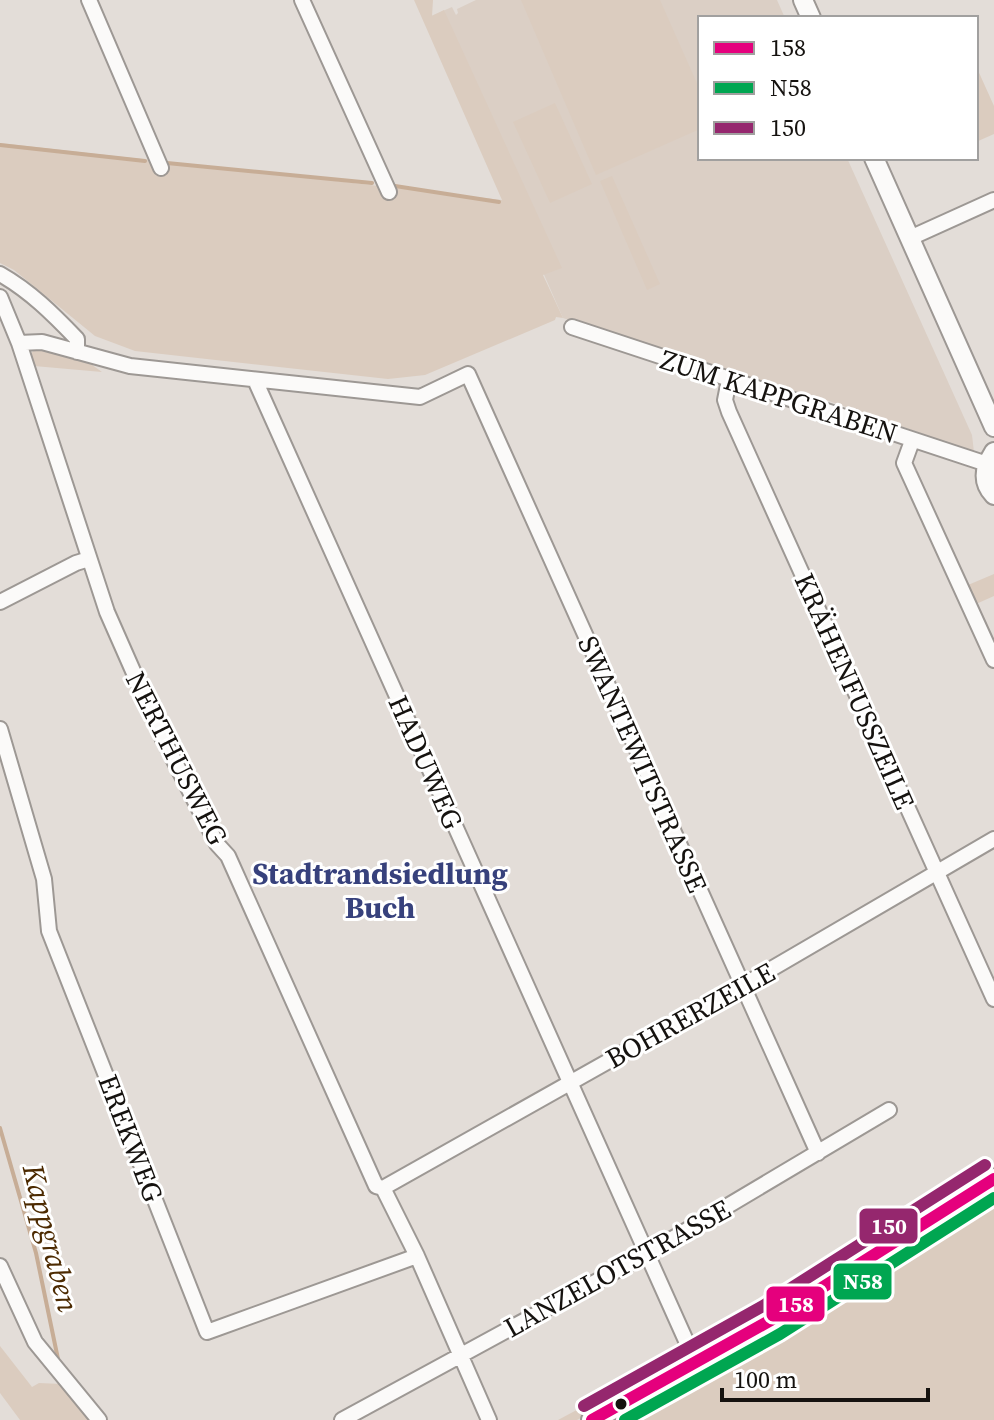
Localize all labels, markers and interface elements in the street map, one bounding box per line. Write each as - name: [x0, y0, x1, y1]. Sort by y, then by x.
- legend: [698, 16, 978, 160]
- text: 158: [770, 31, 806, 64]
- text: N58: [770, 71, 812, 104]
- text: 150: [770, 111, 806, 144]
- street label: ZUM KAPPGRABEN: [656, 340, 902, 452]
- street label: KRÄHENFUSSZEILE: [786, 567, 924, 815]
- street label: SWANTEWITSTRASSE: [569, 630, 717, 898]
- street label: NERTHUSWEG: [117, 665, 237, 851]
- street label: HADUWEG: [380, 689, 472, 835]
- district label: Stadtrandsiedlung Buch: [252, 853, 508, 928]
- street label: BOHRERZEILE: [599, 953, 781, 1077]
- street label: EREKWEG: [89, 1069, 173, 1207]
- water label: Kappgraben: [13, 1159, 89, 1316]
- street label: LANZELOTSTRASSE: [497, 1190, 737, 1346]
- line badge: 150: [858, 1207, 919, 1245]
- text: 150: [871, 1211, 907, 1241]
- line badge: N58: [832, 1262, 893, 1301]
- text: N58: [843, 1266, 883, 1296]
- line badge: 158: [765, 1285, 826, 1323]
- text: 158: [778, 1289, 814, 1319]
- scale bar: [722, 1352, 928, 1402]
- text: 100 m: [734, 1363, 797, 1396]
- unlabelled marker: [613, 1396, 629, 1412]

